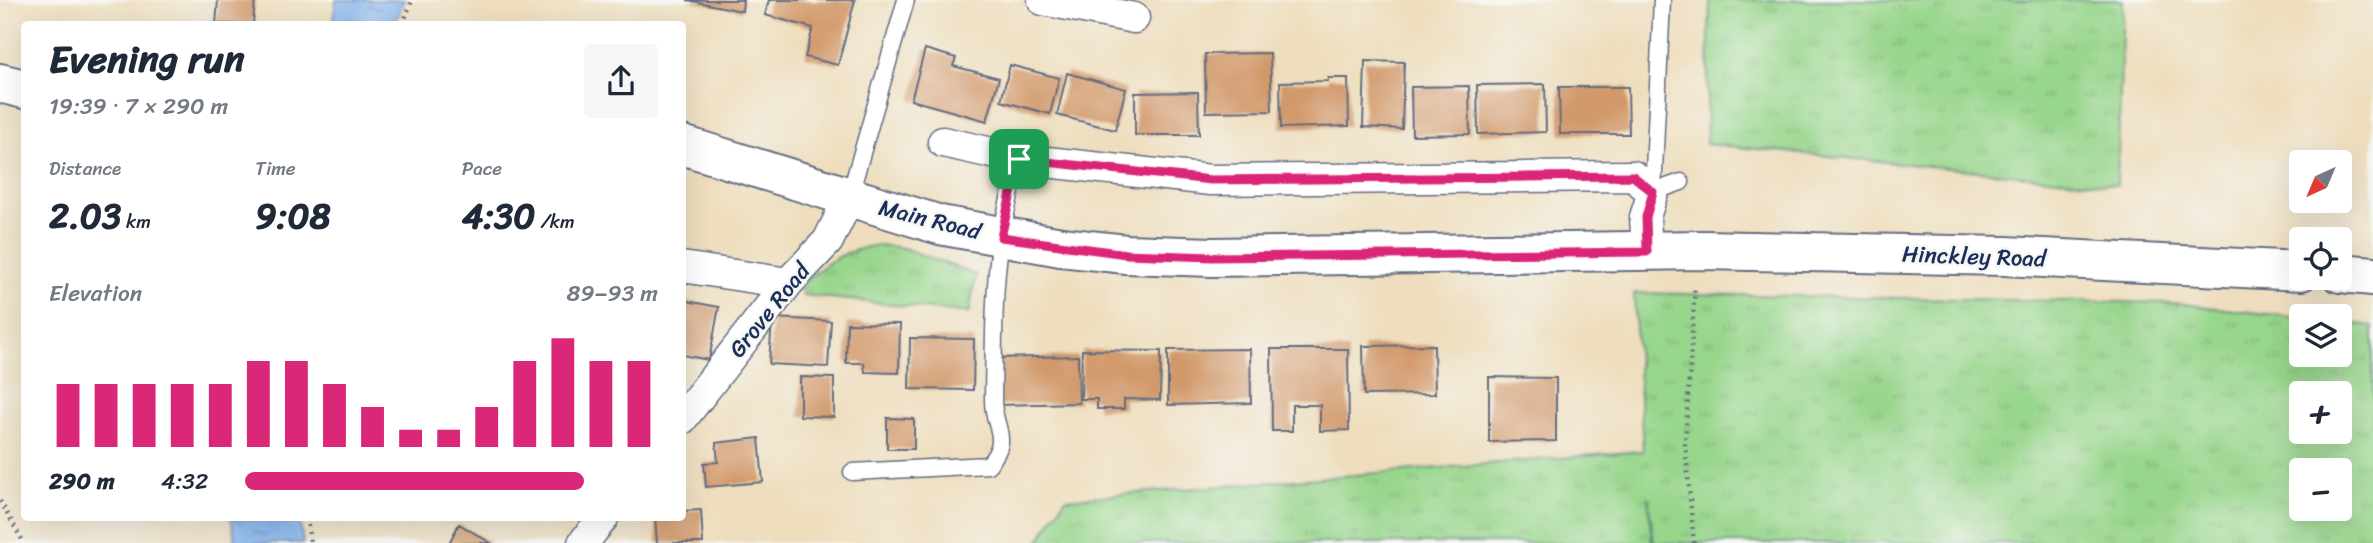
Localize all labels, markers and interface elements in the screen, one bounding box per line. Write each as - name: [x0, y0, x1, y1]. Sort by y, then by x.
- text: Evening run: [49, 26, 245, 93]
- button: share: [584, 44, 658, 118]
- text: 19:39 · 7 × 290 m: [49, 86, 228, 127]
- pin: [989, 129, 1049, 189]
- icon: arrive: [1000, 140, 1038, 178]
- north arrow: [2289, 150, 2352, 214]
- map controls: [2289, 150, 2352, 521]
- text: Distance: [49, 152, 121, 185]
- text: Time: [255, 152, 296, 185]
- text: Pace: [462, 152, 502, 185]
- text: 2.03: [49, 185, 121, 247]
- text: 9:08: [255, 185, 331, 247]
- text: 4:30: [462, 185, 535, 247]
- street label: Main Road: [874, 187, 987, 252]
- text: km: [121, 205, 151, 238]
- text: /km: [535, 205, 574, 238]
- button: locate: [2289, 227, 2352, 290]
- street label: Hinckley Road: [1901, 233, 2049, 280]
- street label: Grove Road: [718, 252, 822, 367]
- text: Elevation: [49, 273, 142, 314]
- text: 89–93 m: [567, 273, 658, 314]
- button: layers: [2289, 304, 2352, 367]
- button: +: [2289, 381, 2352, 444]
- button: −: [2289, 458, 2352, 521]
- text: 290 m: [49, 461, 115, 502]
- text: 4:32: [161, 461, 208, 502]

